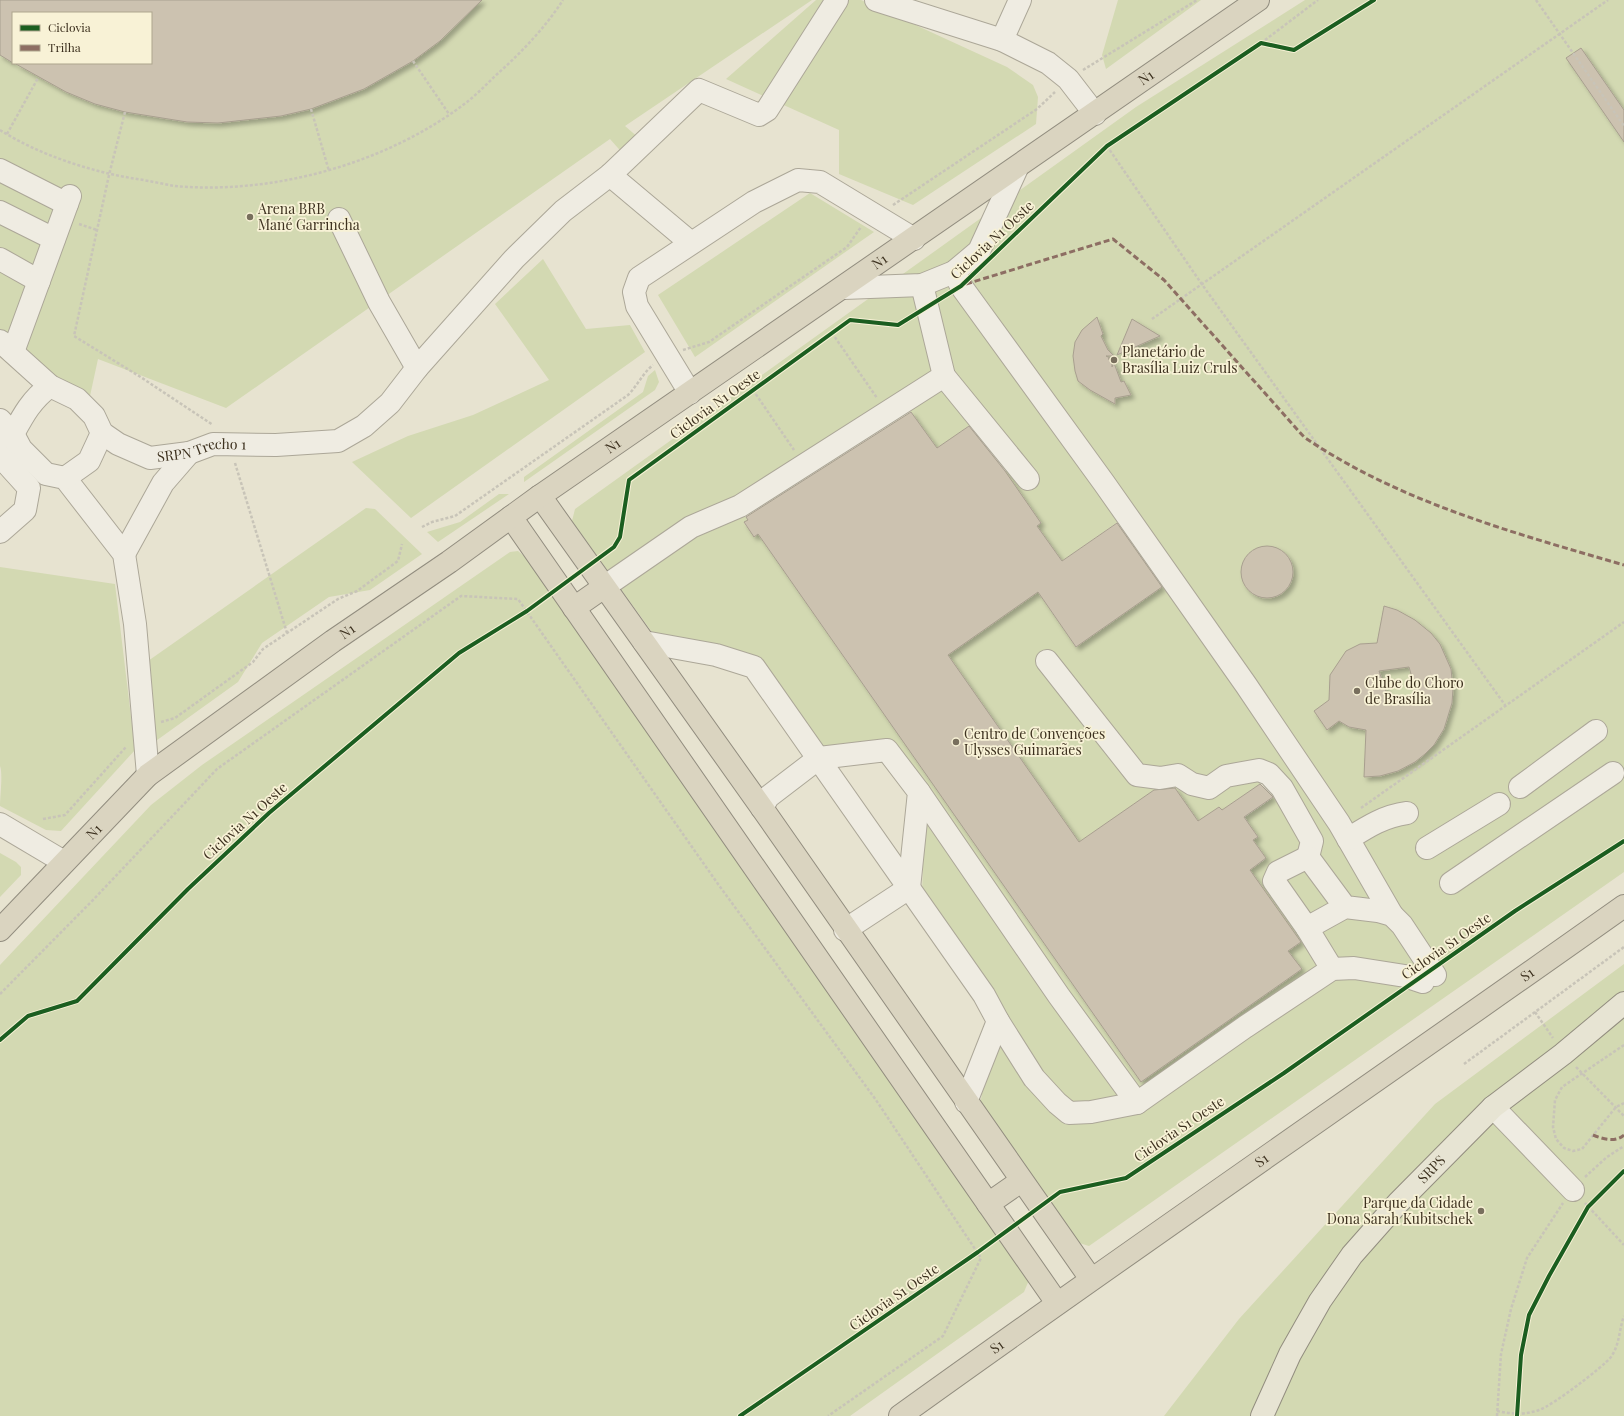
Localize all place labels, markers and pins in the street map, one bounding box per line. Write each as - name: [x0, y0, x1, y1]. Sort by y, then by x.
- place label: Arena BRB Mané Garrincha: [257, 199, 360, 234]
- marker: Arena BRB Mané Garrincha: [245, 212, 255, 222]
- place label: Planetário de Brasília Luiz Cruls: [1122, 342, 1238, 377]
- marker: Planetário de Brasília Luiz Cruls: [1109, 355, 1119, 365]
- place label: Clube do Choro de Brasília: [1365, 673, 1464, 708]
- marker: Clube do Choro de Brasília: [1352, 686, 1362, 696]
- place label: Centro de Convenções Ulysses Guimarães: [964, 724, 1105, 759]
- marker: Centro de Convenções Ulysses Guimarães: [951, 737, 961, 747]
- place label: Parque da Cidade Dona Sarah Kubitschek: [1327, 1193, 1473, 1228]
- marker: Parque da Cidade Dona Sarah Kubitschek: [1476, 1206, 1486, 1216]

